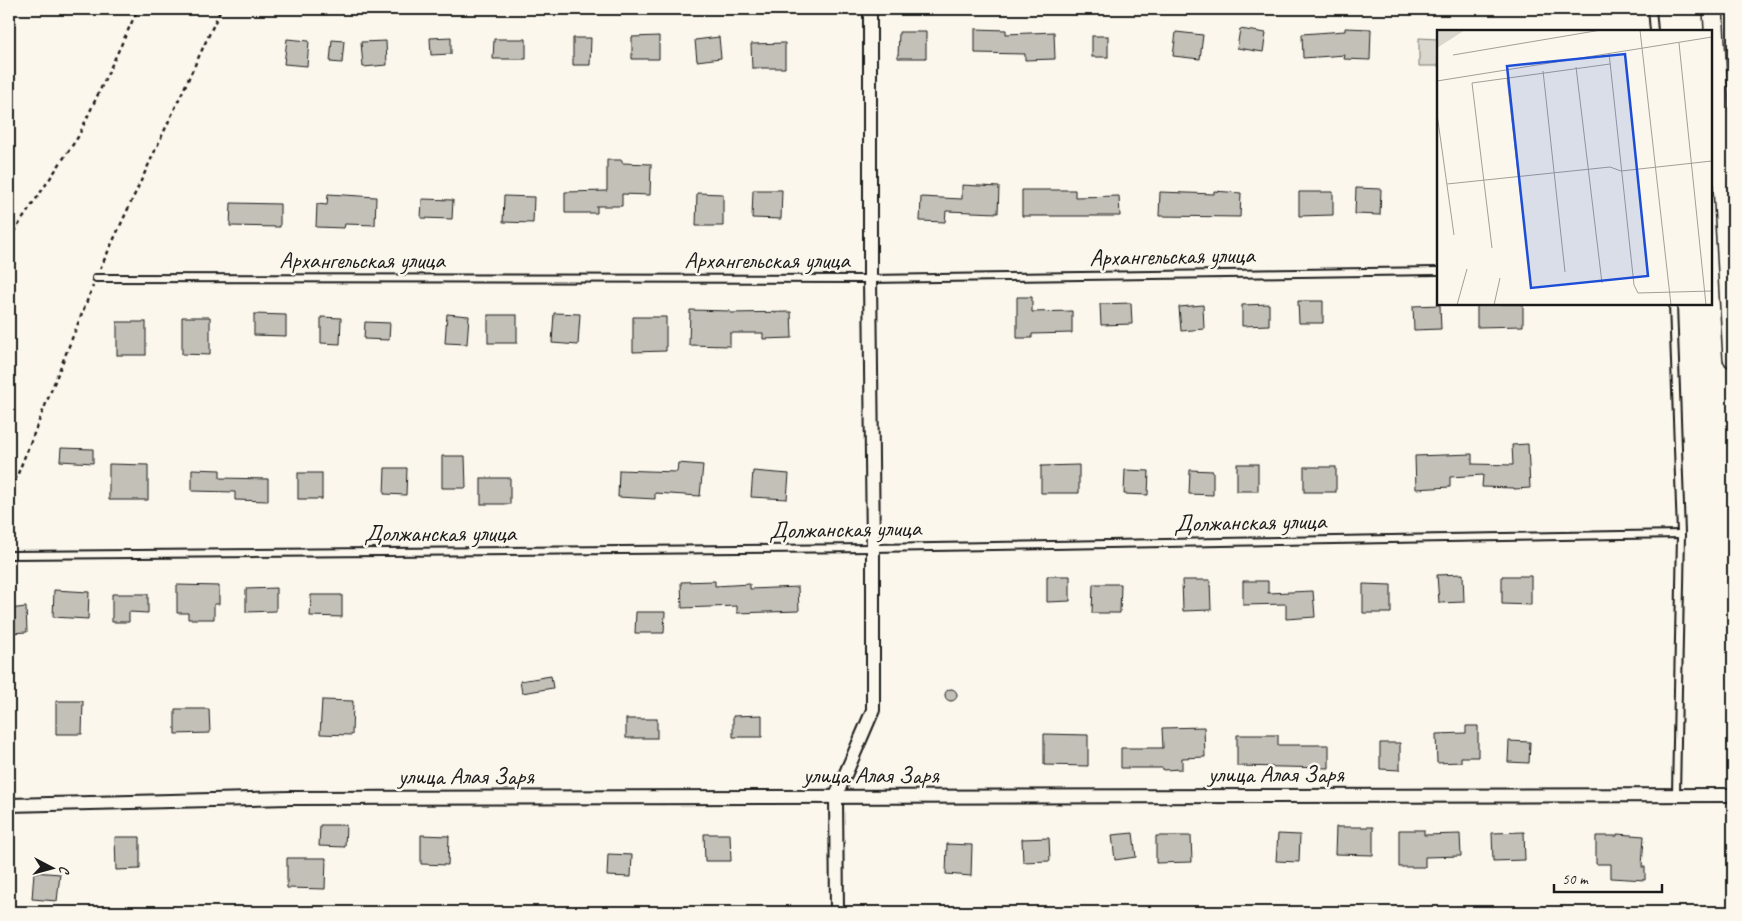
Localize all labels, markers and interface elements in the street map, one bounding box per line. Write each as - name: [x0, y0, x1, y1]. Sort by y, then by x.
- inset map: [1437, 30, 1712, 305]
- street label: Архангельская улица: [1089, 240, 1256, 272]
- street label: Архангельская улица: [279, 245, 446, 275]
- street label: Архангельская улица: [684, 245, 851, 275]
- street label: Должанская улица: [1174, 506, 1328, 538]
- street label: Должанская улица: [769, 513, 923, 545]
- street label: Должанская улица: [364, 518, 518, 548]
- street label: улица Алая Заря: [1206, 759, 1345, 789]
- street label: улица Алая Заря: [801, 760, 940, 790]
- street label: улица Алая Заря: [396, 761, 535, 791]
- north arrow: [28, 844, 78, 894]
- scale bar: [1554, 861, 1662, 893]
- text: С: [55, 865, 73, 876]
- text: 50 m: [1562, 870, 1589, 889]

